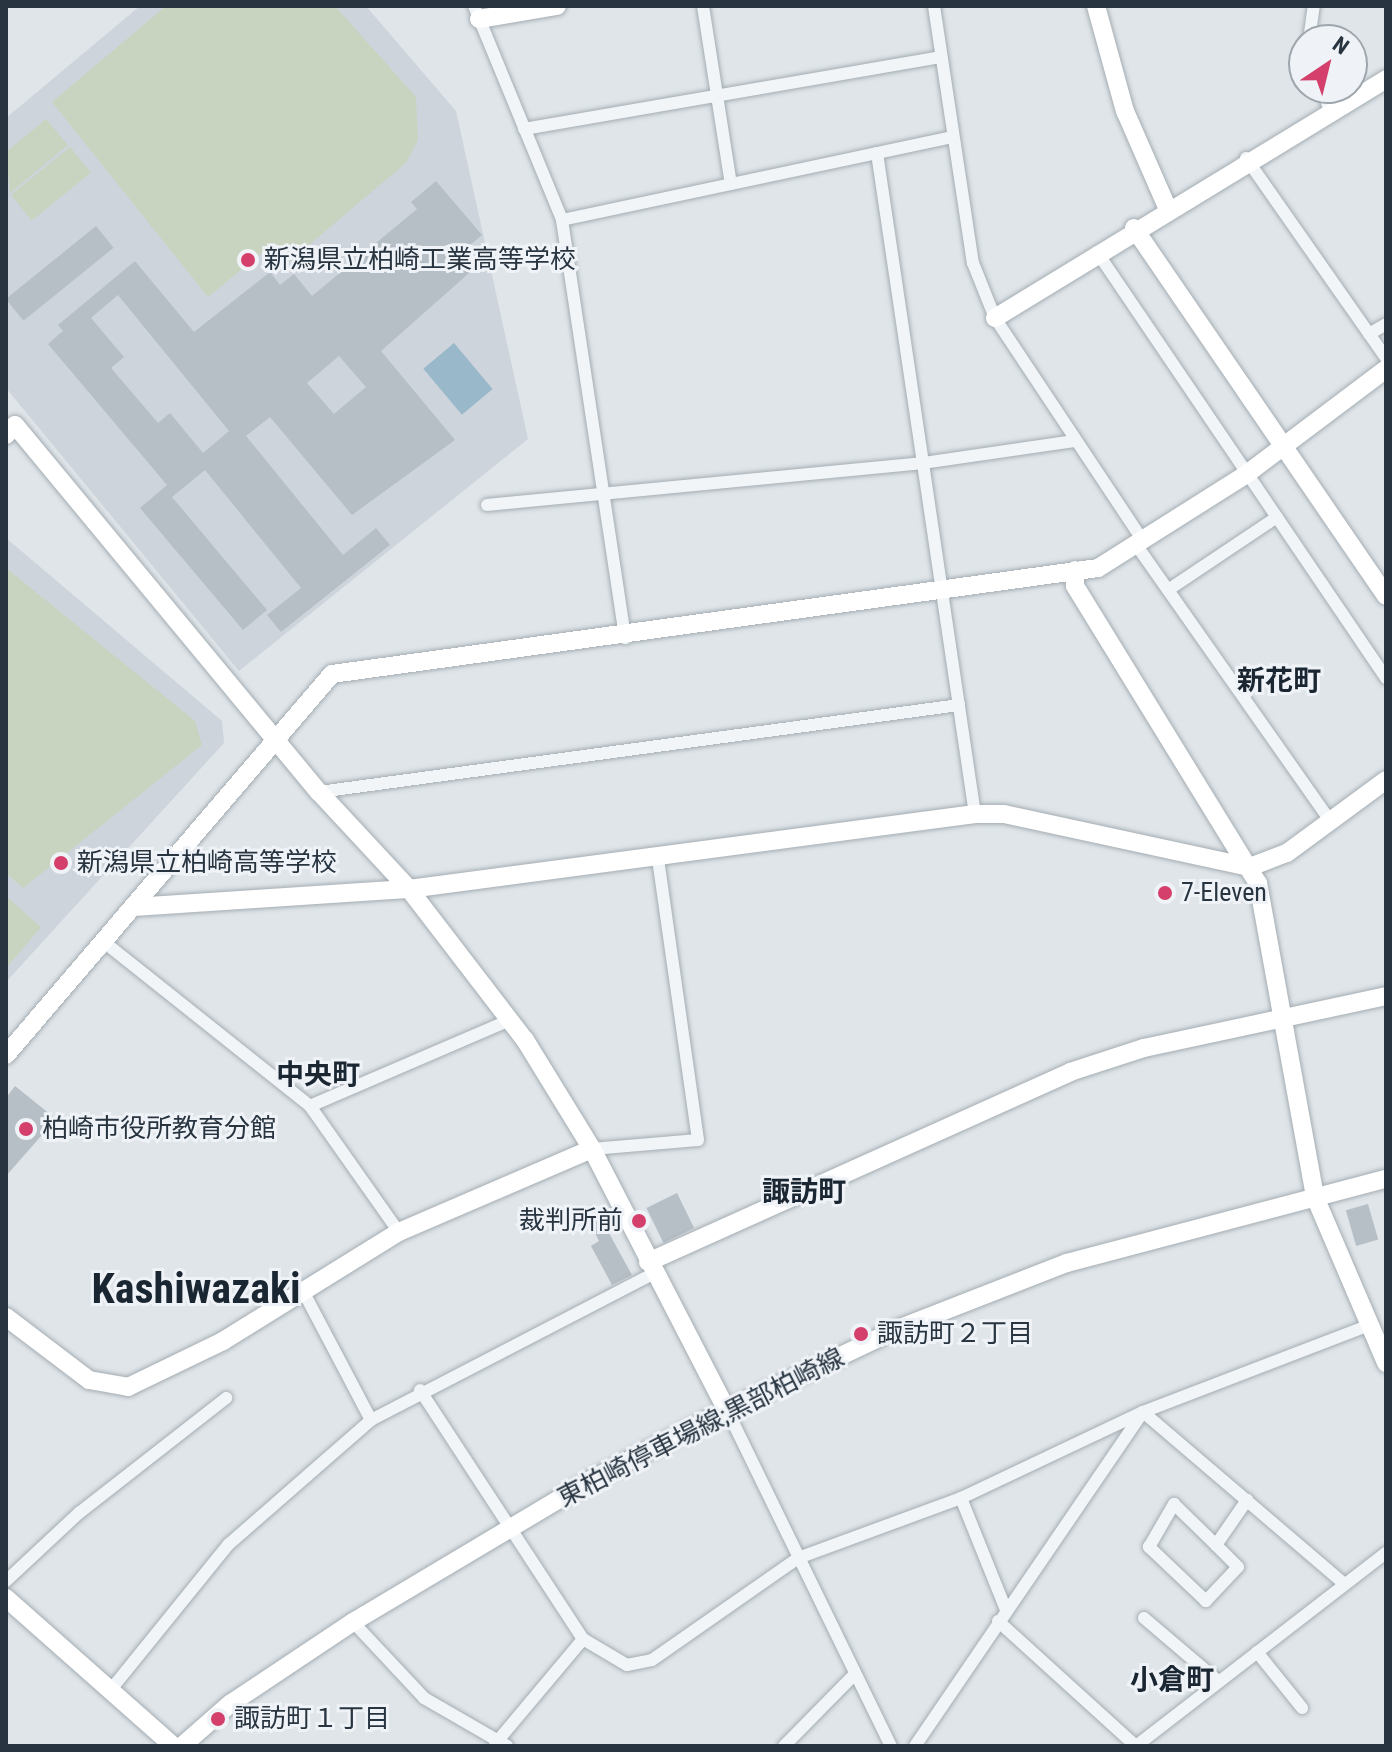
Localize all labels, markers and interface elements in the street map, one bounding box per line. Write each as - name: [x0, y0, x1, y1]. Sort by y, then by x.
- north arrow: [1288, 24, 1368, 104]
- text: N: [1328, 31, 1354, 60]
- place label: 新潟県立柏崎工業高等学校: [264, 244, 576, 276]
- marker: 新潟県立柏崎工業高等学校: [239, 251, 257, 269]
- district label: 新花町: [1237, 664, 1321, 698]
- place label: 新潟県立柏崎高等学校: [77, 847, 337, 879]
- marker: 新潟県立柏崎高等学校: [52, 854, 70, 872]
- place label: 7-Eleven: [1181, 877, 1267, 909]
- marker: 7-Eleven: [1156, 884, 1174, 902]
- district label: 中央町: [276, 1058, 360, 1092]
- place label: 柏崎市役所教育分館: [42, 1113, 276, 1145]
- marker: 柏崎市役所教育分館: [17, 1120, 35, 1138]
- district label: 諏訪町: [762, 1175, 846, 1209]
- place label: 裁判所前: [519, 1205, 623, 1237]
- marker: 裁判所前: [630, 1212, 648, 1230]
- district label: Kashiwazaki: [91, 1264, 301, 1314]
- place label: 諏訪町２丁目: [877, 1318, 1033, 1350]
- marker: 諏訪町２丁目: [852, 1325, 870, 1343]
- street label: 東柏崎停車場線;黒部柏崎線: [553, 1342, 849, 1514]
- district label: 小倉町: [1130, 1663, 1214, 1697]
- place label: 諏訪町１丁目: [234, 1703, 390, 1735]
- marker: 諏訪町１丁目: [209, 1710, 227, 1728]

